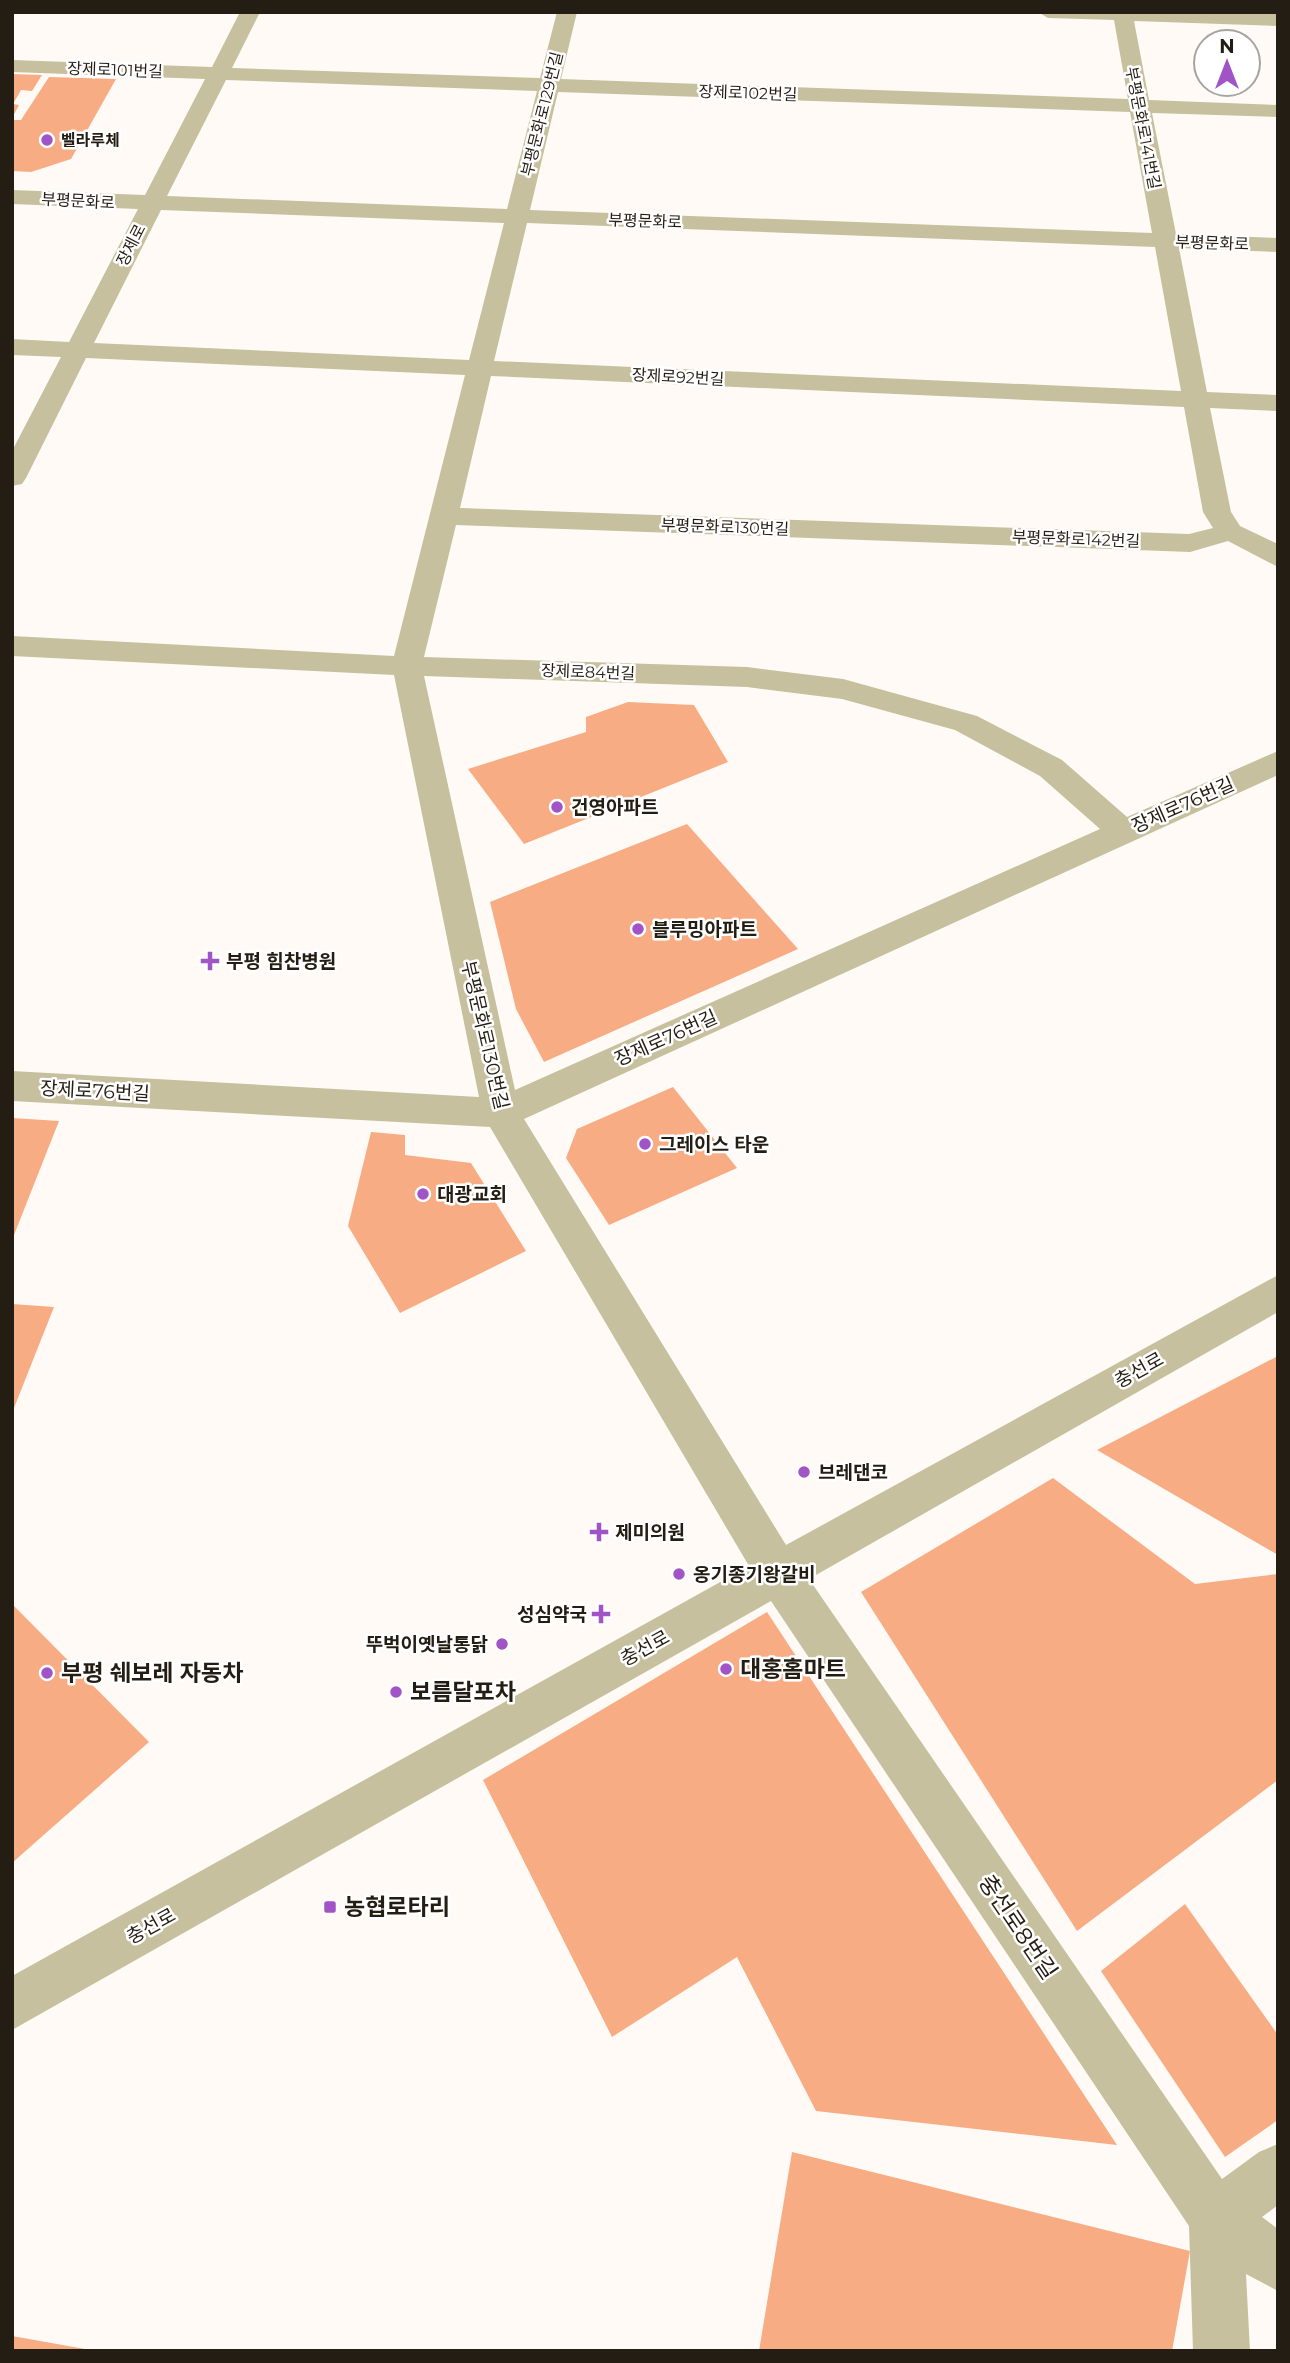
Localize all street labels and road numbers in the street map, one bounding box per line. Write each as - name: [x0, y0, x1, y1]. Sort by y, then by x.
- street label: 부평문화로129번길: [517, 50, 567, 178]
- street label: 장제로101번길: [67, 59, 163, 81]
- street label: 부평문화로141번길: [1122, 65, 1164, 191]
- street label: 장제로102번길: [698, 82, 798, 104]
- street label: 부평문화로: [41, 190, 116, 212]
- street label: 부평문화로: [608, 210, 682, 232]
- street label: 장제로: [113, 221, 150, 269]
- street label: 부평문화로: [1175, 232, 1249, 254]
- street label: 장제로92번길: [631, 365, 725, 389]
- street label: 부평문화로130번길: [660, 515, 790, 539]
- street label: 부평문화로142번길: [1011, 527, 1141, 551]
- street label: 장제로84번길: [541, 661, 635, 683]
- street label: 장제로76번길: [1128, 772, 1238, 838]
- street label: 부평문화로130번길: [457, 958, 513, 1112]
- street label: 장제로76번길: [611, 1005, 721, 1071]
- street label: 장제로76번길: [40, 1077, 150, 1105]
- street label: 충선로: [1110, 1347, 1168, 1393]
- street label: 충선로: [616, 1625, 674, 1671]
- street label: 충선로8번길: [973, 1869, 1063, 1985]
- street label: 충선로: [122, 1903, 180, 1949]

